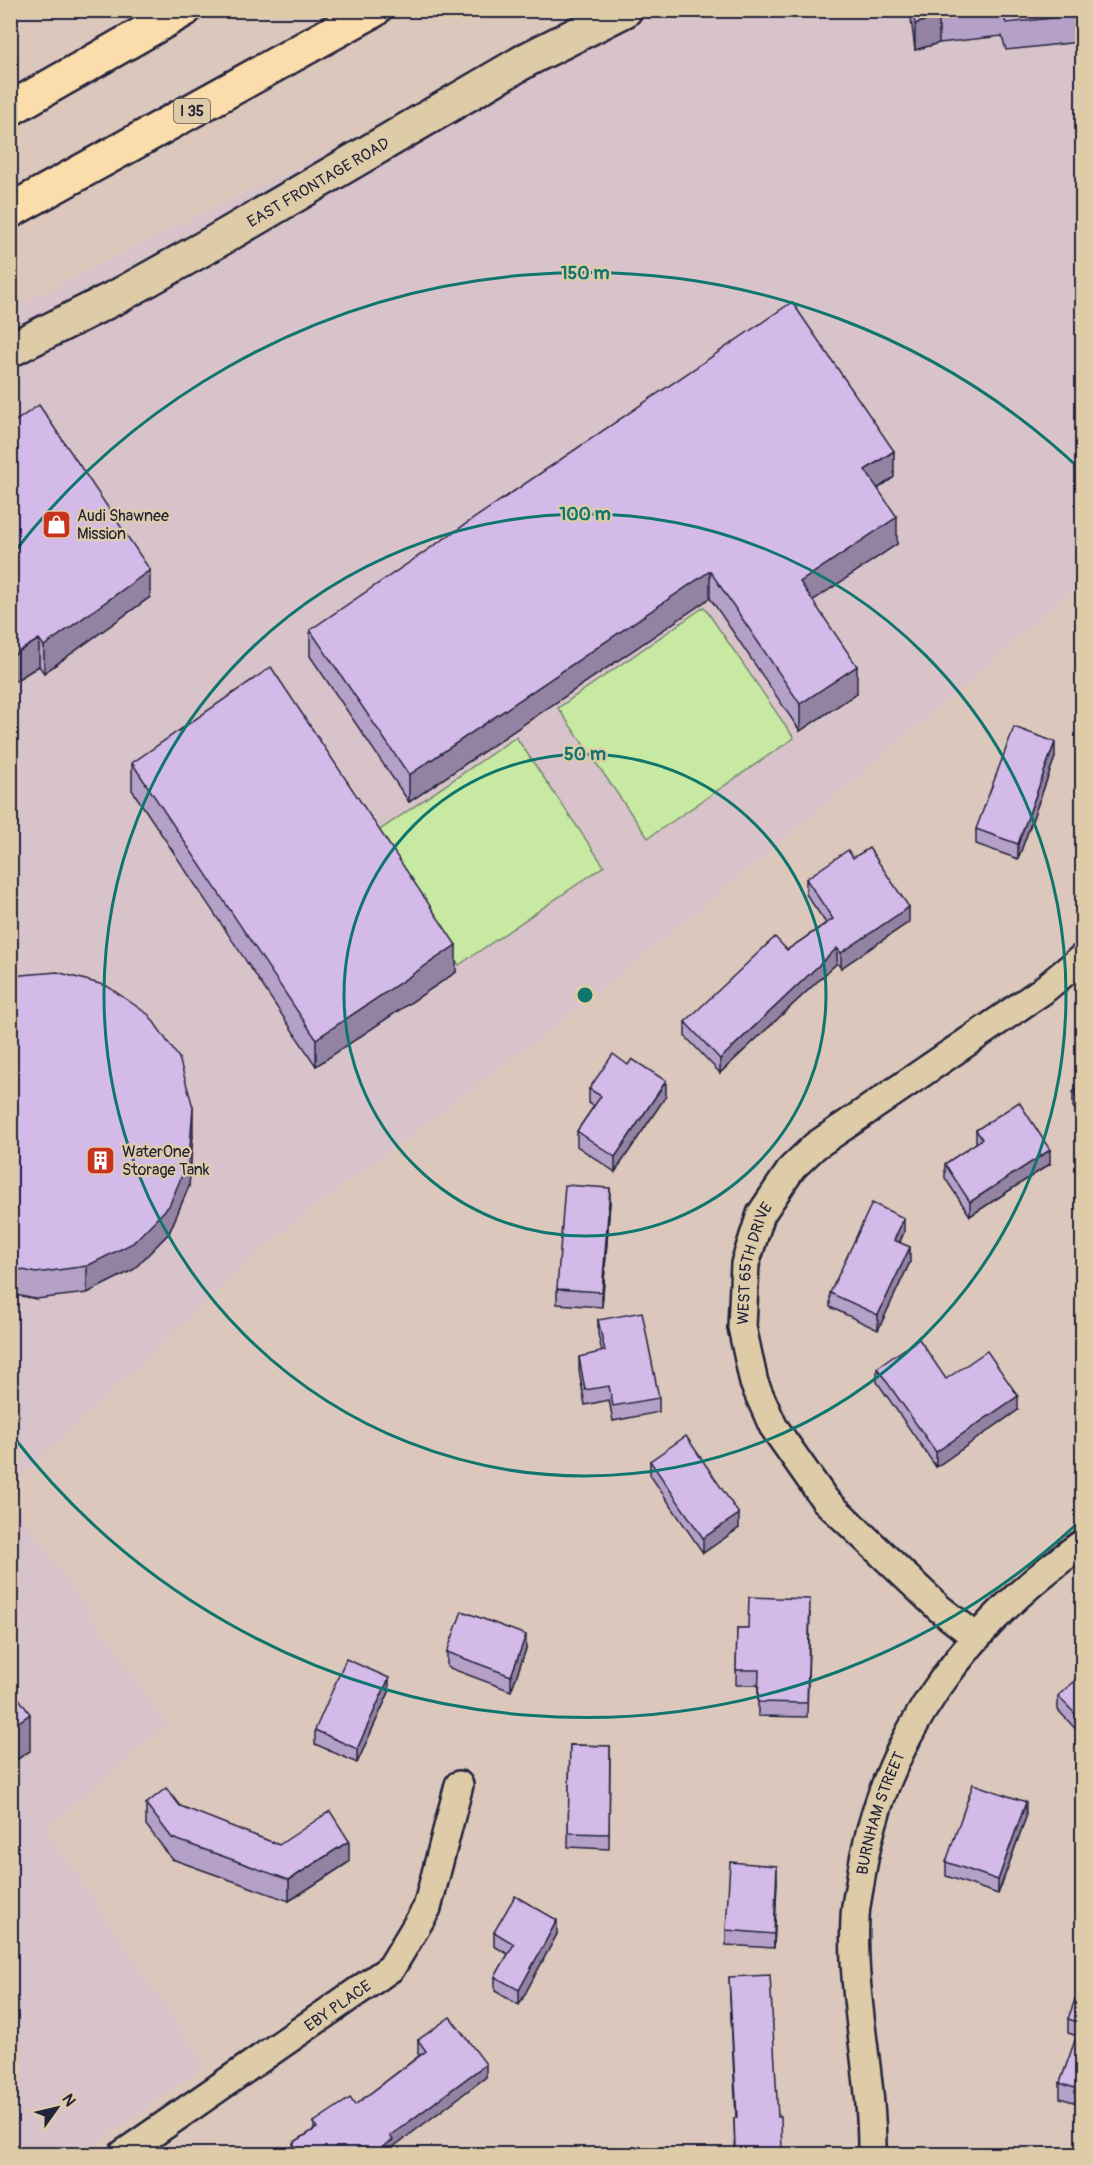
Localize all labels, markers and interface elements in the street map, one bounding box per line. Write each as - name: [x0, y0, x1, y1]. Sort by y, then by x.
- road number: I 35: [174, 99, 210, 123]
- street label: EAST FRONTAGE ROAD: [244, 133, 393, 232]
- text: 150 m: [561, 262, 610, 285]
- text: 100 m: [559, 503, 611, 526]
- place label: Audi Shawnee Mission: [77, 506, 169, 544]
- shop icon: Audi Shawnee Mission: [40, 508, 72, 540]
- text: 50 m: [564, 743, 606, 766]
- centre of rings: [575, 985, 595, 1005]
- place label: WaterOne Storage Tank: [122, 1142, 210, 1180]
- building icon: WaterOne Storage Tank: [85, 1144, 117, 1176]
- street label: WEST 65TH DRIVE: [733, 1198, 777, 1325]
- street label: BURNHAM STREET: [852, 1749, 910, 1876]
- street label: EBY PLACE: [301, 1976, 375, 2036]
- north arrow: [27, 2078, 87, 2138]
- text: N: [57, 2090, 80, 2110]

